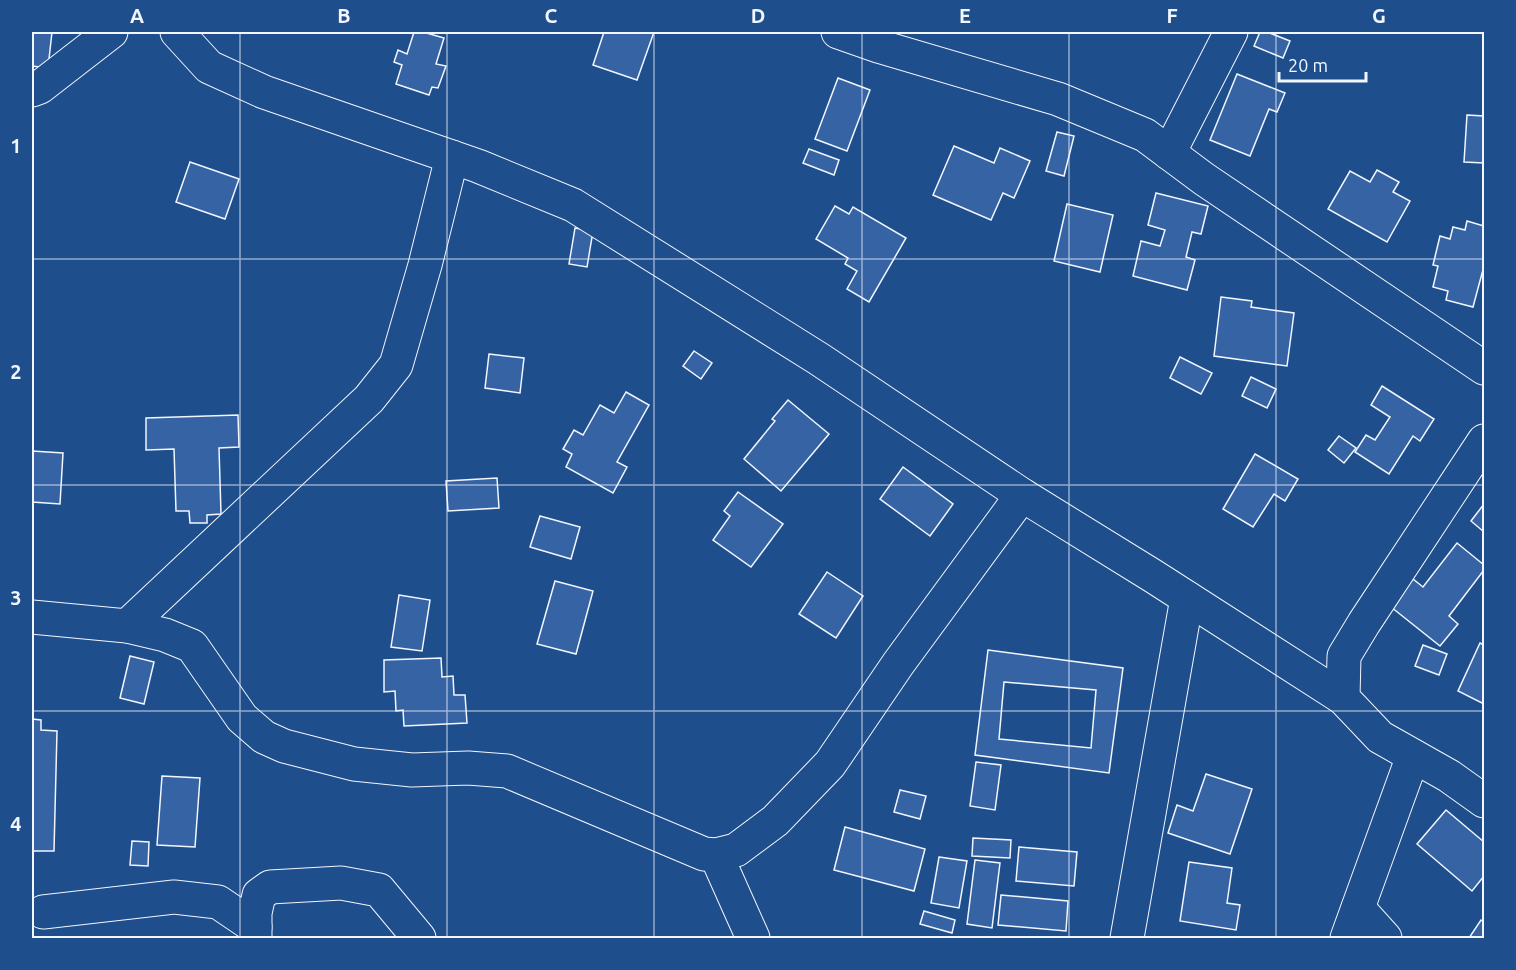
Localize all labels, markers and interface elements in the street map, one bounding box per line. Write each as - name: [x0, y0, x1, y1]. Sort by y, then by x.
- text: A: [130, 4, 144, 27]
- text: B: [337, 4, 351, 27]
- text: C: [545, 4, 558, 27]
- text: D: [751, 4, 765, 27]
- text: E: [959, 4, 971, 27]
- text: F: [1166, 4, 1178, 27]
- text: G: [1372, 4, 1386, 27]
- scale bar: [1279, 45, 1366, 83]
- text: 20 m: [1288, 55, 1328, 75]
- text: 1: [10, 134, 22, 157]
- text: 2: [10, 360, 22, 383]
- text: 3: [10, 586, 22, 609]
- text: 4: [10, 812, 22, 835]

